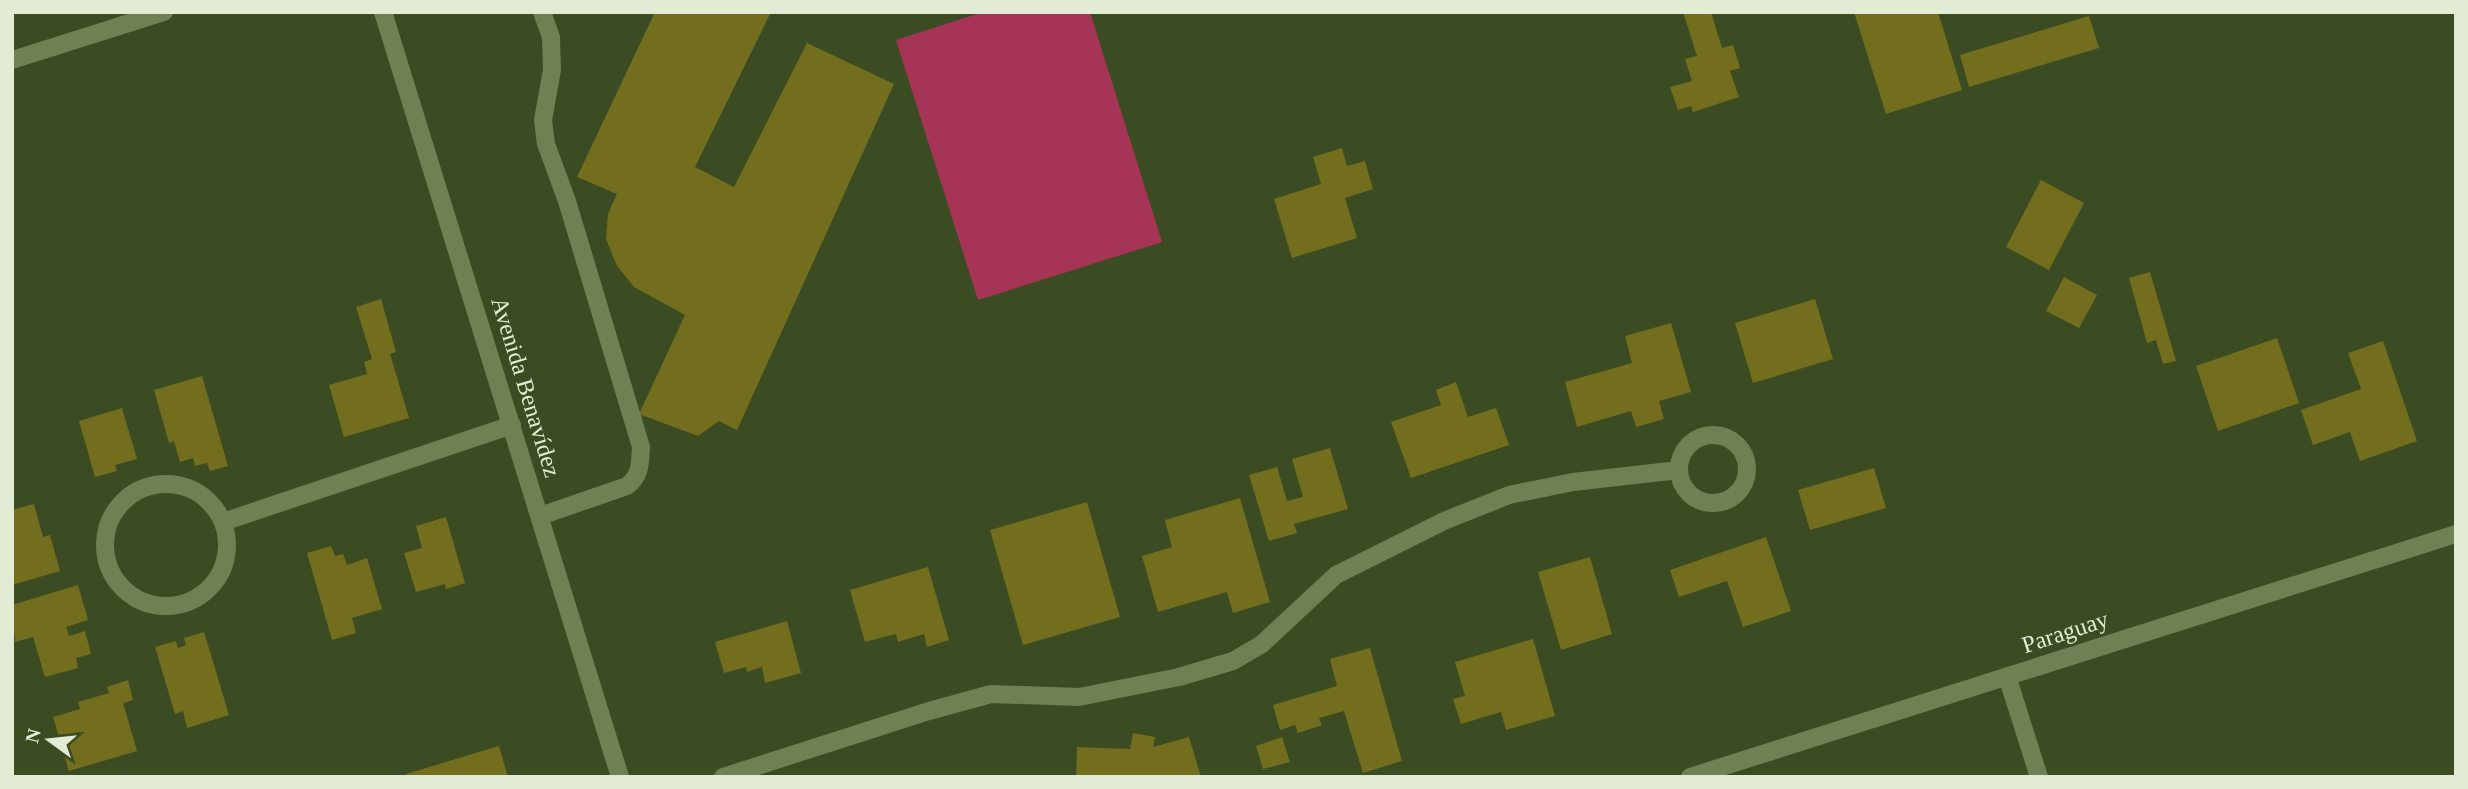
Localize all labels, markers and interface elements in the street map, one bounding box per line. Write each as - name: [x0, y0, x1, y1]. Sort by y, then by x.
- street label: Avenida Benavídez: [486, 294, 566, 480]
- street label: Paraguay: [2019, 606, 2111, 658]
- north arrow: [14, 705, 84, 775]
- text: N: [21, 726, 45, 745]

